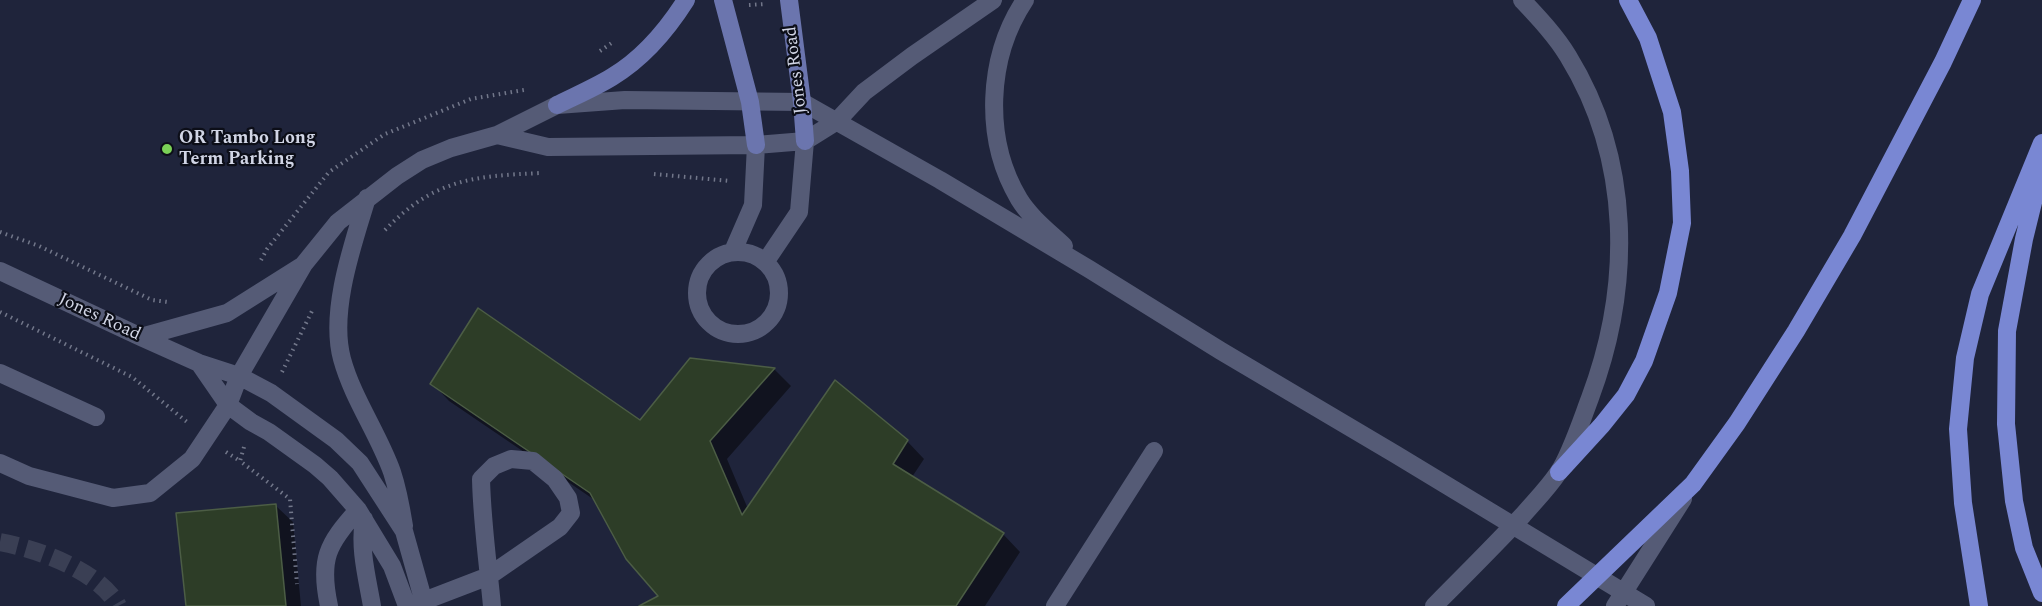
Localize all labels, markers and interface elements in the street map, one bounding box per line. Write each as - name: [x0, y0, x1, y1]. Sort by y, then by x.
- street label: Jones Road: [781, 25, 813, 115]
- place label: OR Tambo Long Term Parking: [179, 128, 316, 170]
- marker: OR Tambo Long Term Parking: [160, 142, 174, 156]
- street label: Jones Road: [54, 290, 144, 346]

